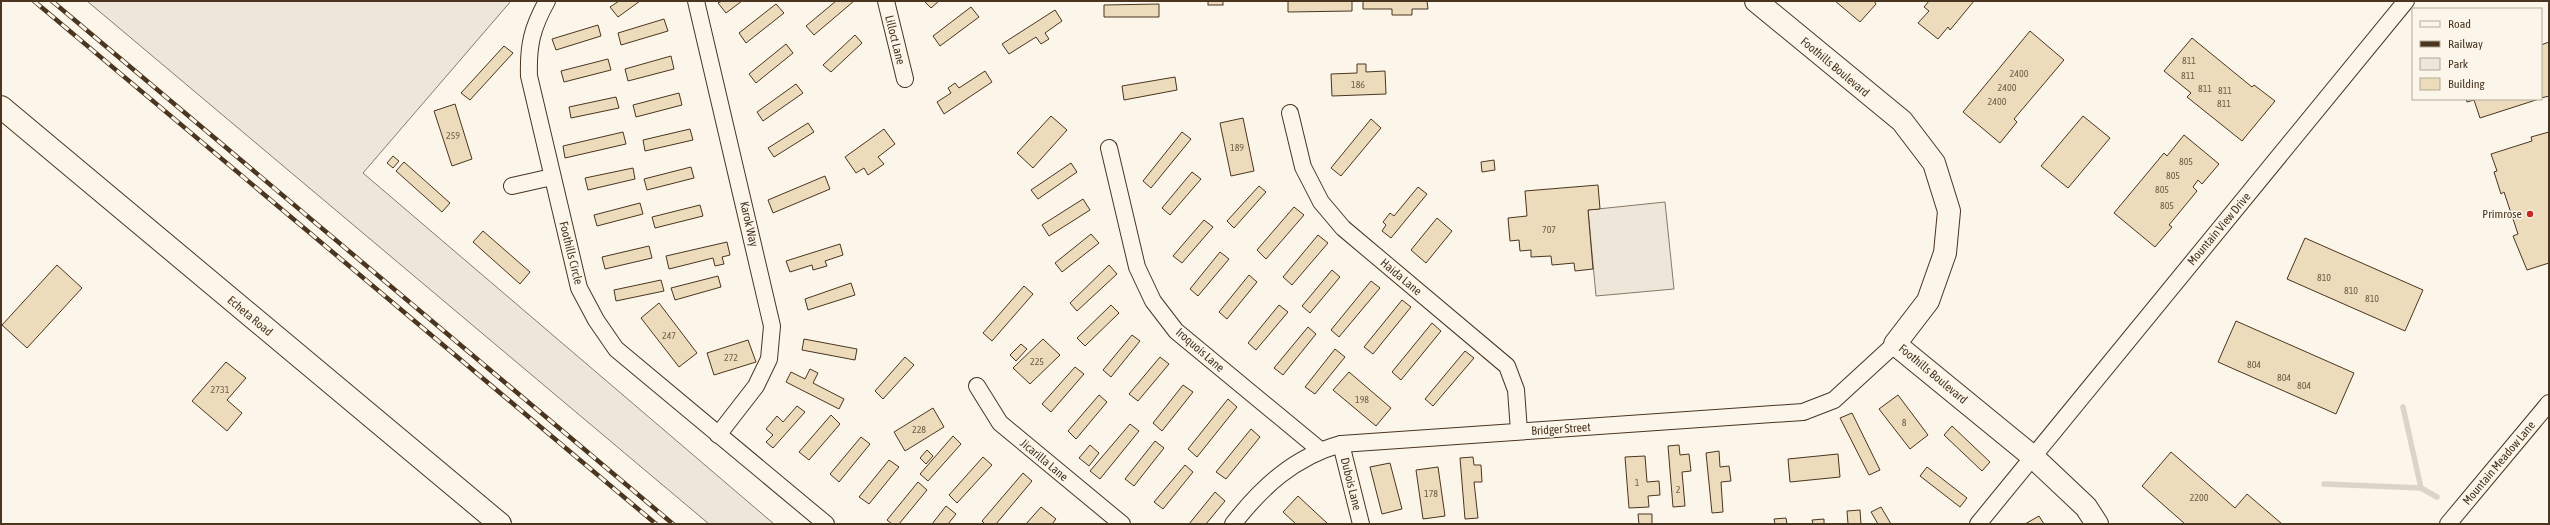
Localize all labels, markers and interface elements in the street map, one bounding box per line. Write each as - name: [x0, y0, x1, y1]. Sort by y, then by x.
- legend: [2412, 8, 2542, 100]
- street label: Lilloct Lane: [882, 14, 908, 66]
- text: Road: [2448, 17, 2471, 31]
- street label: Foothills Boulevard: [1798, 34, 1872, 100]
- text: Railway: [2448, 37, 2483, 51]
- house number: 811: [2182, 55, 2196, 66]
- text: Park: [2448, 57, 2469, 71]
- house number: 2400: [2010, 68, 2029, 79]
- house number: 811: [2181, 70, 2195, 81]
- text: Building: [2448, 77, 2486, 91]
- house number: 186: [1351, 79, 1365, 90]
- house number: 2400: [1998, 82, 2017, 93]
- house number: 811: [2198, 83, 2212, 94]
- house number: 811: [2218, 85, 2232, 96]
- house number: 2400: [1988, 96, 2007, 107]
- house number: 811: [2217, 98, 2231, 109]
- house number: 259: [446, 130, 460, 141]
- house number: 189: [1230, 142, 1244, 153]
- house number: 805: [2179, 156, 2193, 167]
- house number: 805: [2166, 170, 2180, 181]
- house number: 805: [2155, 184, 2169, 195]
- street label: Mountain View Drive: [2185, 190, 2253, 268]
- street label: Karok Way: [737, 200, 761, 248]
- house number: 805: [2160, 200, 2174, 211]
- place label: Primrose: [2482, 207, 2522, 221]
- marker: Primrose: [2525, 209, 2535, 219]
- street label: Foothills Circle: [556, 220, 586, 286]
- house number: 707: [1542, 224, 1556, 235]
- street label: Haida Lane: [1377, 256, 1425, 298]
- house number: 810: [2317, 272, 2331, 283]
- house number: 810: [2344, 285, 2358, 296]
- street label: Echeta Road: [225, 293, 275, 339]
- house number: 810: [2365, 293, 2379, 304]
- street label: Iroquois Lane: [1173, 325, 1227, 375]
- house number: 247: [662, 330, 676, 341]
- street label: Foothills Boulevard: [1896, 341, 1970, 407]
- house number: 272: [724, 352, 738, 363]
- house number: 225: [1030, 356, 1044, 367]
- house number: 804: [2247, 359, 2261, 370]
- house number: 804: [2277, 372, 2291, 383]
- house number: 804: [2297, 380, 2311, 391]
- house number: 2731: [211, 384, 230, 395]
- house number: 198: [1355, 394, 1369, 405]
- house number: 8: [1902, 417, 1907, 428]
- street label: Mountain Meadow Lane: [2460, 418, 2538, 508]
- street label: Bridger Street: [1531, 420, 1592, 438]
- house number: 228: [912, 424, 926, 435]
- street label: Jicarilla Lane: [1017, 436, 1071, 484]
- street label: Dubois Lane: [1338, 456, 1364, 512]
- house number: 1: [1635, 477, 1640, 488]
- house number: 2: [1676, 484, 1681, 495]
- house number: 178: [1424, 488, 1438, 499]
- house number: 2200: [2190, 492, 2209, 503]

